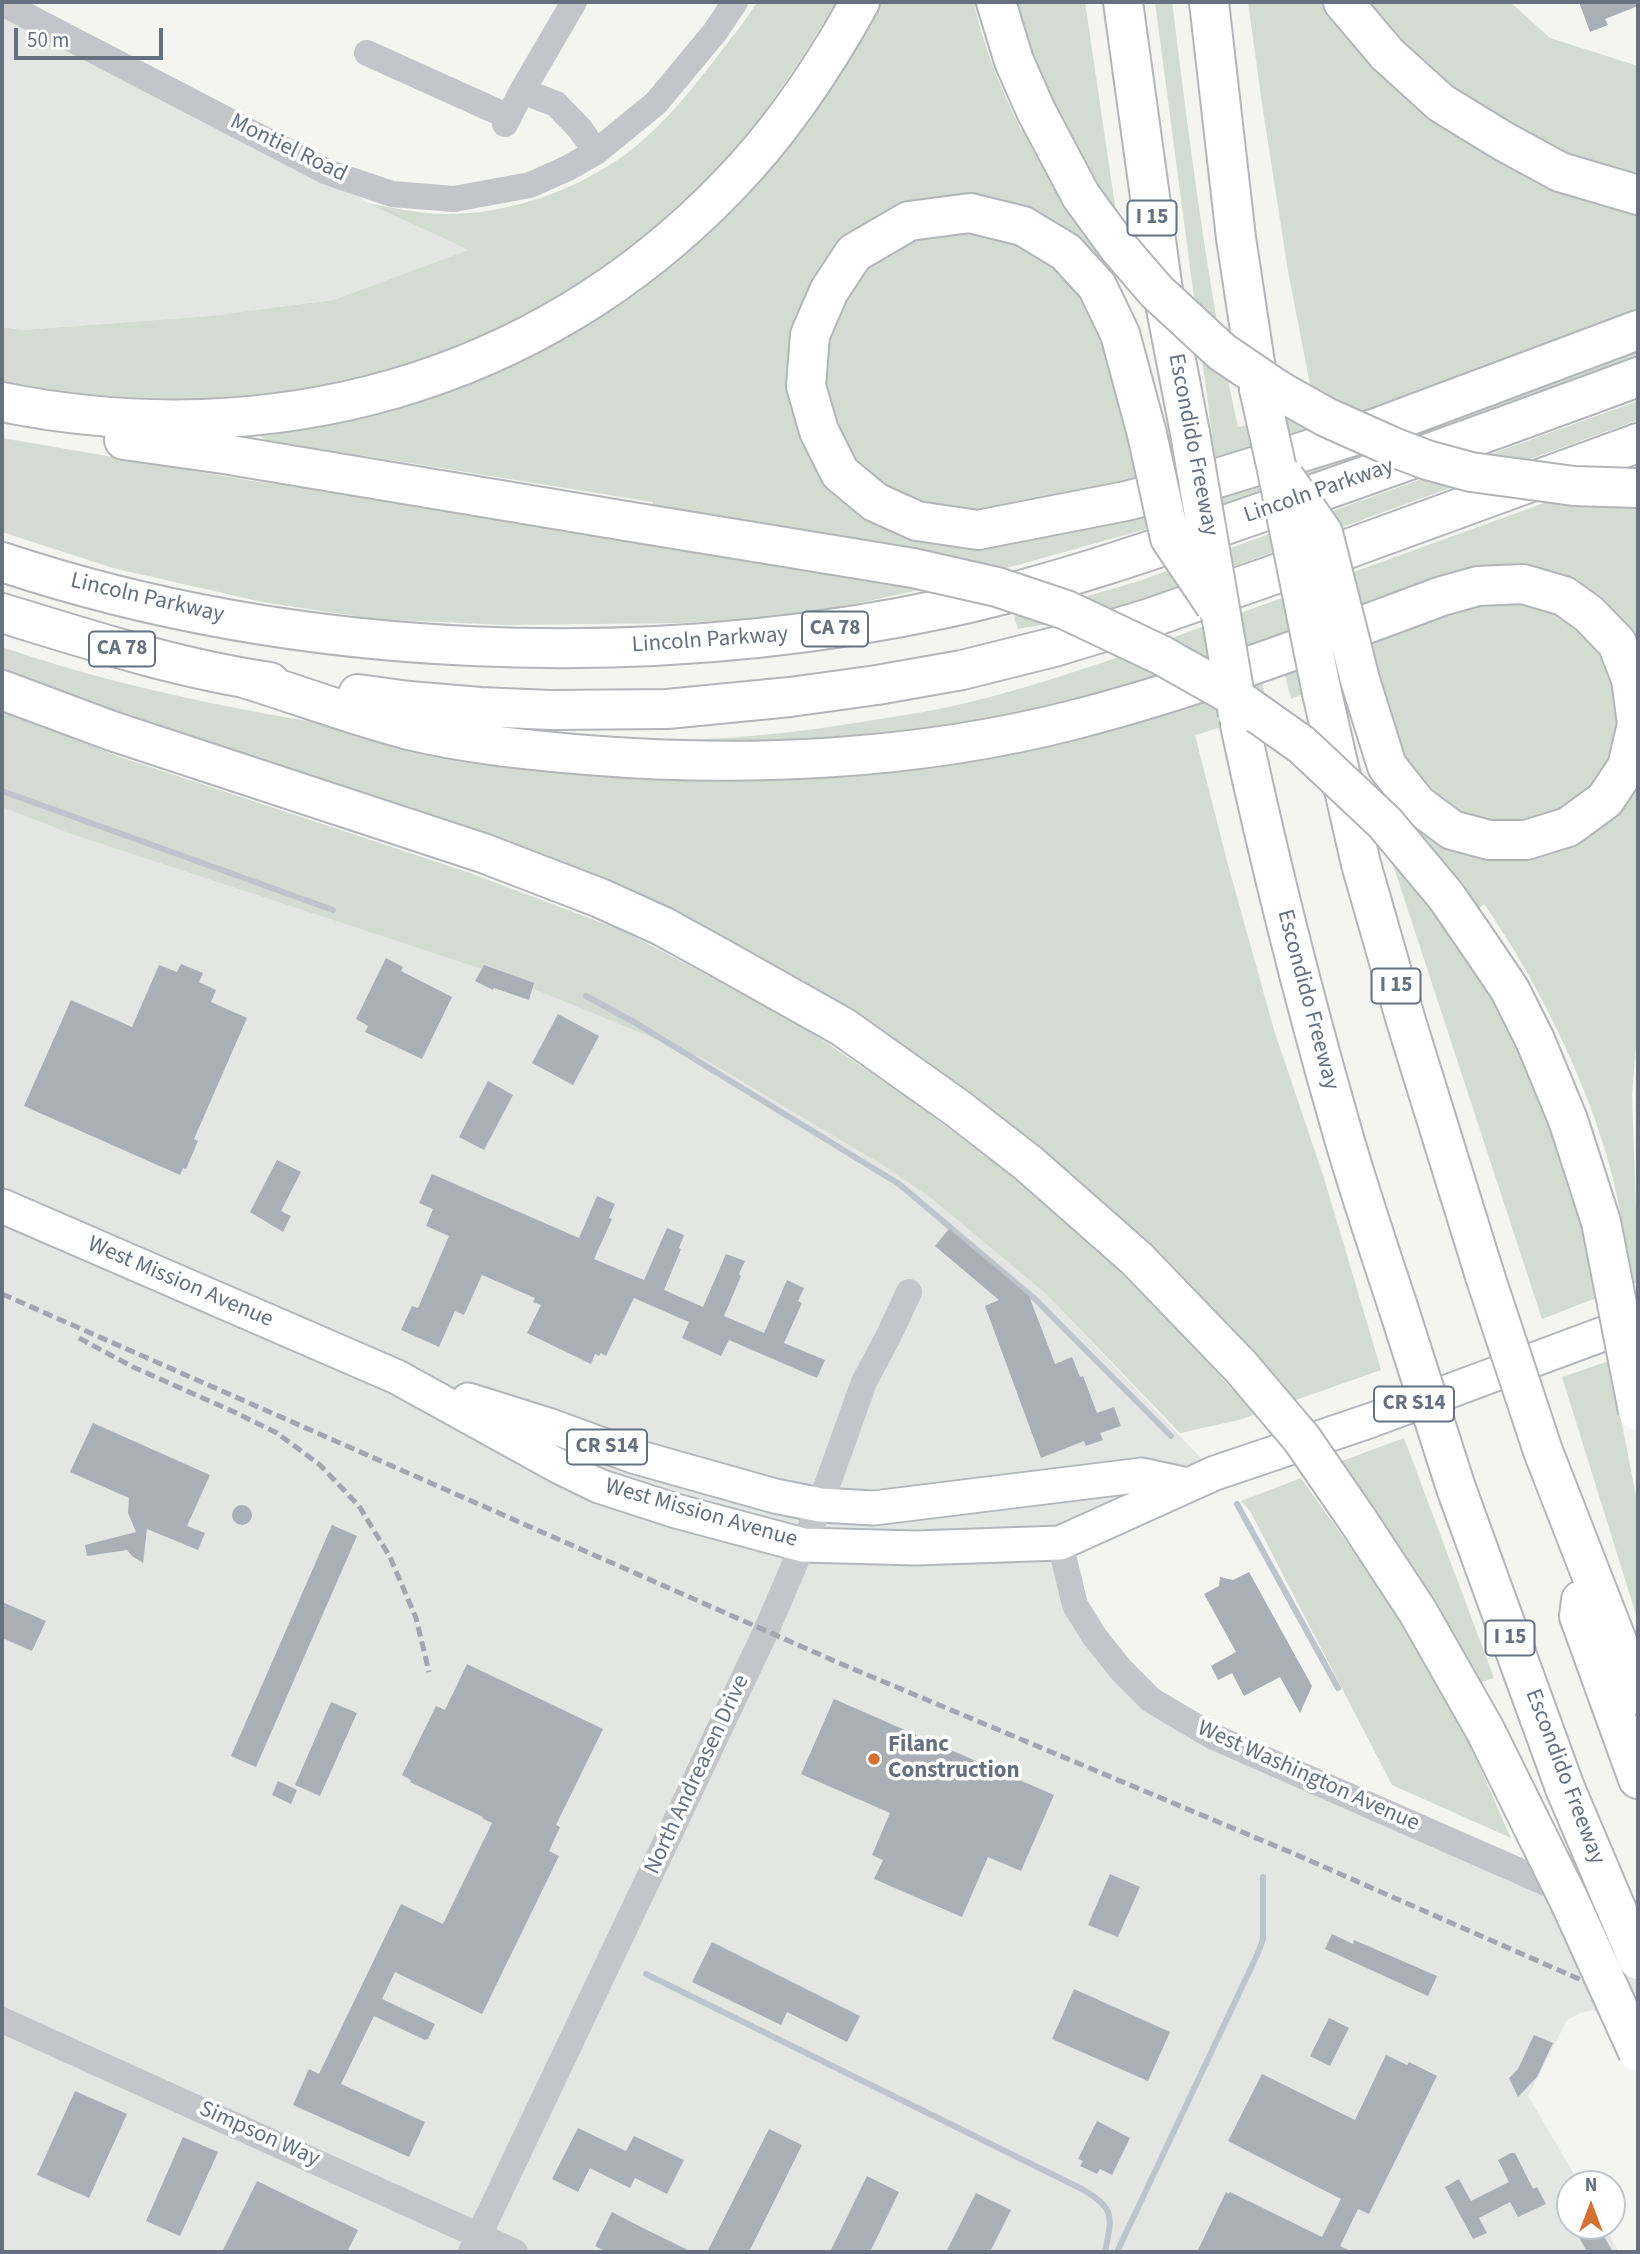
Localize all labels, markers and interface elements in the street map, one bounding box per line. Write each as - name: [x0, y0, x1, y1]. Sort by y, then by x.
- scale bar: [18, 14, 166, 58]
- text: 50 m: [27, 25, 69, 55]
- street label: Montiel Road: [225, 109, 351, 189]
- road number: I 15: [1128, 200, 1176, 235]
- street label: Escondido Freeway: [1161, 351, 1223, 539]
- street label: Lincoln Parkway: [1240, 453, 1398, 531]
- street label: Lincoln Parkway: [68, 568, 226, 630]
- road number: CA 78: [802, 612, 868, 646]
- street label: Lincoln Parkway: [631, 622, 789, 660]
- road number: CA 78: [89, 632, 155, 666]
- street label: Escondido Freeway: [1270, 907, 1344, 1093]
- road number: I 15: [1372, 968, 1420, 1004]
- street label: West Mission Avenue: [83, 1231, 277, 1335]
- road number: CR S14: [1374, 1386, 1454, 1422]
- road number: CR S14: [567, 1430, 647, 1464]
- street label: West Mission Avenue: [602, 1473, 800, 1555]
- road number: I 15: [1486, 1620, 1534, 1656]
- street label: North Andreasen Drive: [640, 1671, 756, 1879]
- street label: Escondido Freeway: [1518, 1686, 1610, 1868]
- street label: West Washington Avenue: [1193, 1716, 1423, 1838]
- place label: Filanc Construction: [888, 1732, 1020, 1786]
- marker: Filanc Construction: [866, 1751, 882, 1767]
- street label: Simpson Way: [194, 2096, 324, 2174]
- north arrow: [1556, 2170, 1626, 2240]
- text: N: [1585, 2172, 1597, 2199]

